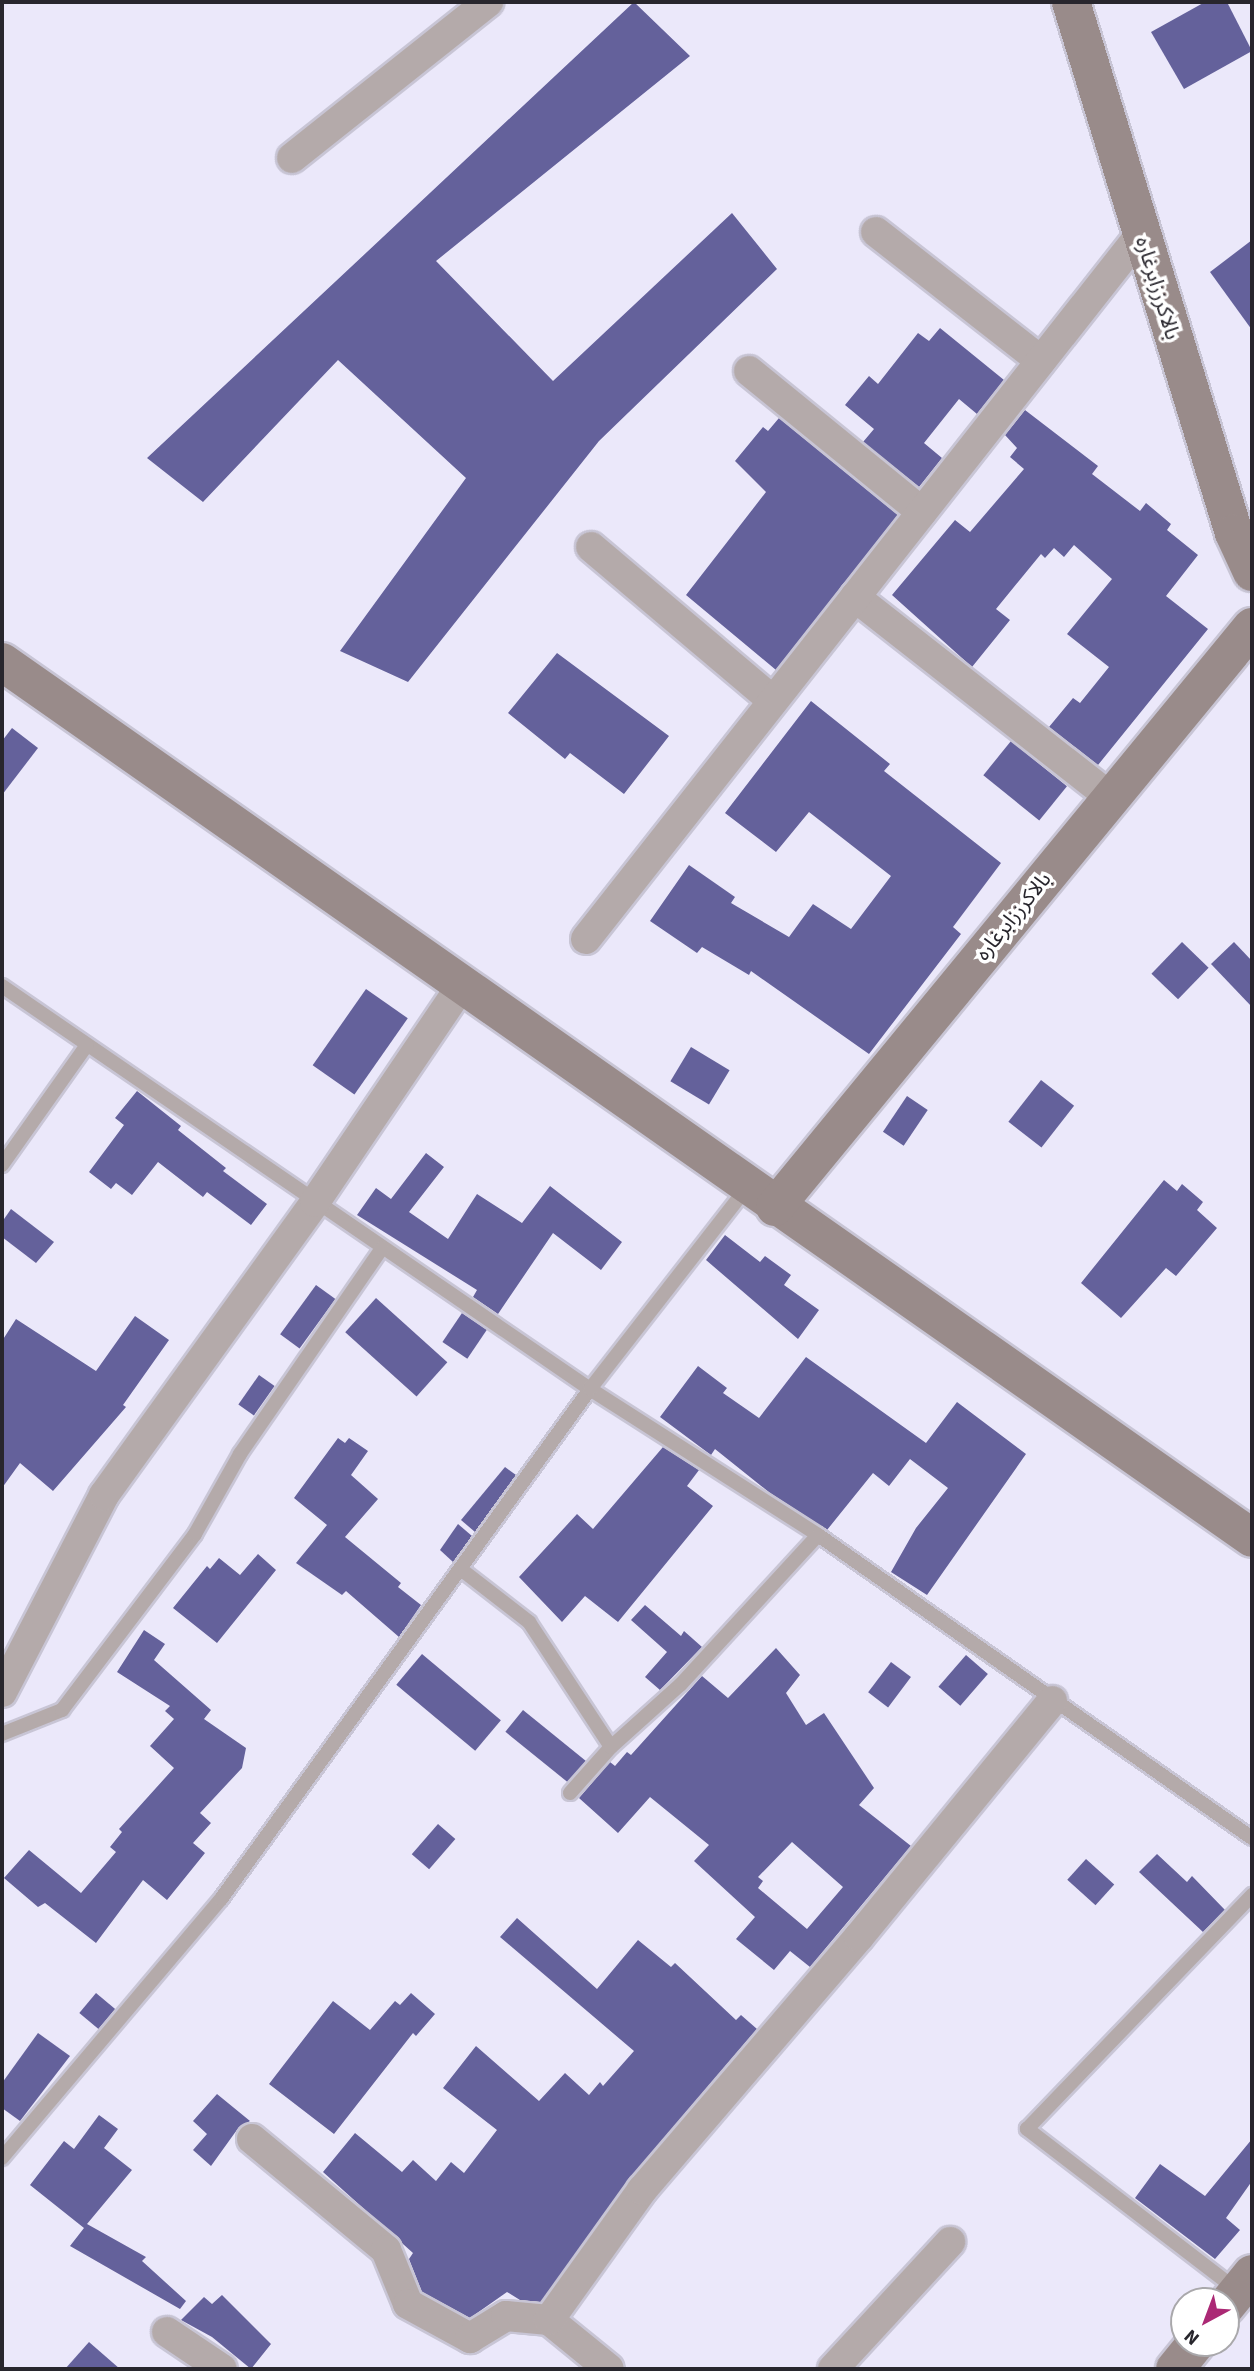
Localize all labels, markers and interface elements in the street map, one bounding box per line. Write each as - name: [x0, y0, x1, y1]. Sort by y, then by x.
- street label: بالاکرززابرغاره: [1130, 233, 1186, 343]
- street label: بالاکرززابرغاره: [970, 867, 1056, 965]
- north arrow: [1170, 2287, 1240, 2357]
- text: N: [1179, 2322, 1206, 2351]

